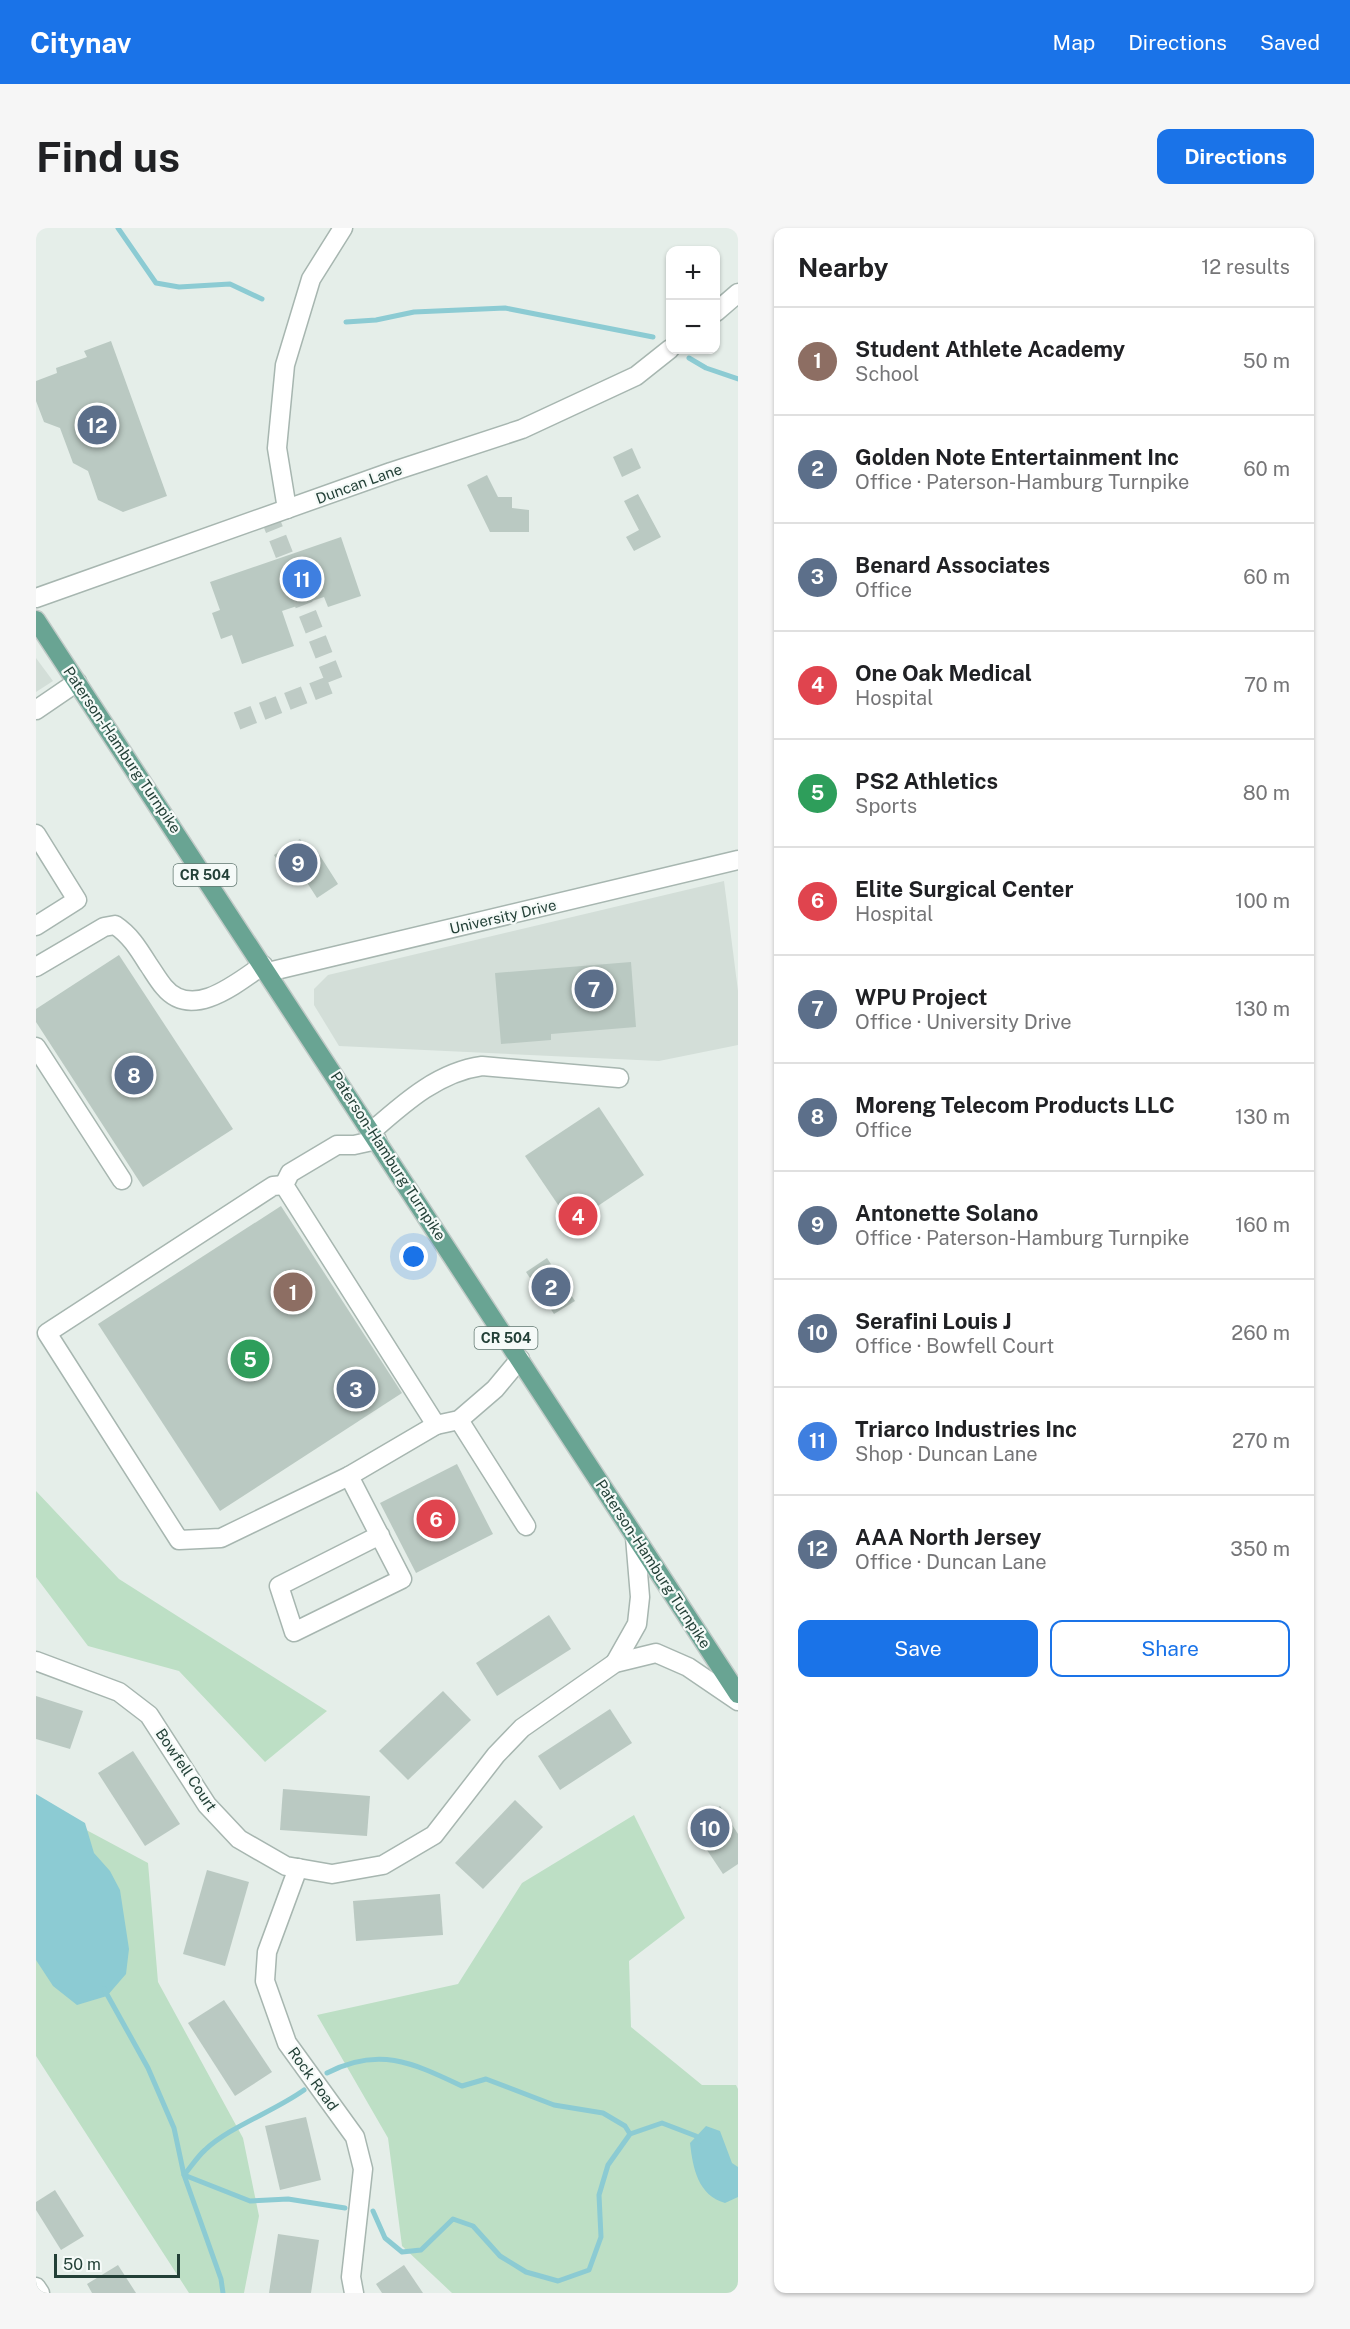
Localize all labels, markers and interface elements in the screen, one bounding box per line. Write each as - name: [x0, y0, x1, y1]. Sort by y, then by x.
- text: Citynav: [30, 26, 131, 59]
- text: Map: [1053, 30, 1095, 55]
- text: Directions: [1128, 30, 1227, 55]
- text: Saved: [1260, 30, 1320, 55]
- button: Directions: [1157, 129, 1314, 184]
- text: Find us: [36, 132, 180, 181]
- map controls: [666, 246, 720, 354]
- button: +: [666, 246, 720, 300]
- text: Nearby: [798, 252, 888, 283]
- text: 12 results: [1201, 255, 1290, 279]
- button: −: [666, 300, 720, 354]
- text: Student Athlete Academy: [855, 336, 1125, 362]
- text: 1: [813, 349, 822, 373]
- text: 50 m: [1243, 349, 1290, 373]
- text: School: [855, 362, 919, 386]
- pin: 12: [78, 402, 116, 448]
- text: Golden Note Entertainment Inc: [855, 444, 1179, 470]
- text: 2: [811, 457, 824, 481]
- text: 60 m: [1243, 457, 1290, 481]
- street label: Duncan Lane: [313, 460, 404, 507]
- text: Office · Paterson-Hamburg Turnpike: [855, 470, 1189, 494]
- text: Benard Associates: [855, 552, 1050, 578]
- pin: 11: [282, 556, 322, 602]
- text: 3: [811, 565, 824, 589]
- text: 60 m: [1243, 565, 1290, 589]
- text: Office: [855, 578, 912, 602]
- text: One Oak Medical: [855, 660, 1032, 686]
- street label: Paterson-Hamburg Turnpike: [60, 663, 185, 836]
- text: 4: [811, 673, 824, 697]
- text: 70 m: [1244, 673, 1290, 697]
- text: Hospital: [855, 686, 933, 710]
- text: PS2 Athletics: [855, 768, 998, 794]
- text: 5: [811, 781, 824, 805]
- text: 80 m: [1243, 781, 1290, 805]
- text: Sports: [855, 794, 917, 818]
- pin: 9: [278, 840, 318, 886]
- road number: CR 504: [174, 864, 237, 886]
- text: Elite Surgical Center: [855, 876, 1074, 902]
- text: 6: [811, 889, 824, 913]
- text: 100 m: [1235, 889, 1290, 913]
- street label: University Drive: [448, 896, 558, 937]
- text: Hospital: [855, 902, 933, 926]
- pin: 7: [574, 966, 614, 1011]
- text: WPU Project: [855, 984, 987, 1010]
- text: 7: [811, 997, 824, 1021]
- text: 130 m: [1235, 997, 1290, 1021]
- text: Office · University Drive: [855, 1010, 1072, 1034]
- pin: 8: [114, 1052, 154, 1098]
- street label: Paterson-Hamburg Turnpike: [328, 1068, 449, 1243]
- text: Moreng Telecom Products LLC: [855, 1092, 1175, 1118]
- text: 8: [811, 1105, 824, 1129]
- text: 130 m: [1235, 1105, 1290, 1129]
- text: Office: [855, 1118, 912, 1142]
- pin: 4: [558, 1194, 598, 1238]
- text: Antonette Solano: [855, 1200, 1038, 1226]
- text: 9: [811, 1213, 824, 1237]
- text: 160 m: [1235, 1213, 1290, 1237]
- text: Office · Paterson-Hamburg Turnpike: [855, 1226, 1189, 1250]
- your location: [399, 1242, 428, 1271]
- pin: 2: [532, 1264, 570, 1310]
- pin: 1: [274, 1270, 312, 1314]
- text: Serafini Louis J: [855, 1308, 1012, 1334]
- text: 10: [807, 1321, 828, 1345]
- text: 260 m: [1231, 1321, 1290, 1345]
- road number: CR 504: [474, 1327, 538, 1349]
- text: Office · Bowfell Court: [855, 1334, 1054, 1358]
- pin: 5: [230, 1336, 270, 1382]
- pin: 3: [336, 1366, 376, 1412]
- text: Triarco Industries Inc: [855, 1416, 1077, 1442]
- text: 11: [809, 1429, 826, 1453]
- text: 270 m: [1232, 1429, 1290, 1453]
- text: Shop · Duncan Lane: [855, 1442, 1038, 1466]
- street label: Paterson-Hamburg Turnpike: [593, 1476, 714, 1651]
- pin: 6: [416, 1496, 456, 1542]
- text: AAA North Jersey: [855, 1524, 1041, 1550]
- text: 12: [807, 1537, 828, 1561]
- text: 350 m: [1230, 1537, 1290, 1561]
- text: Office · Duncan Lane: [855, 1550, 1047, 1574]
- button: Save: [798, 1620, 1038, 1677]
- button: Share: [1050, 1620, 1290, 1677]
- street label: Bowfell Court: [152, 1725, 220, 1814]
- pin: 10: [690, 1806, 730, 1850]
- street label: Rock Road: [285, 2044, 342, 2114]
- scale bar: [54, 2251, 180, 2278]
- text: 50 m: [63, 2255, 101, 2274]

